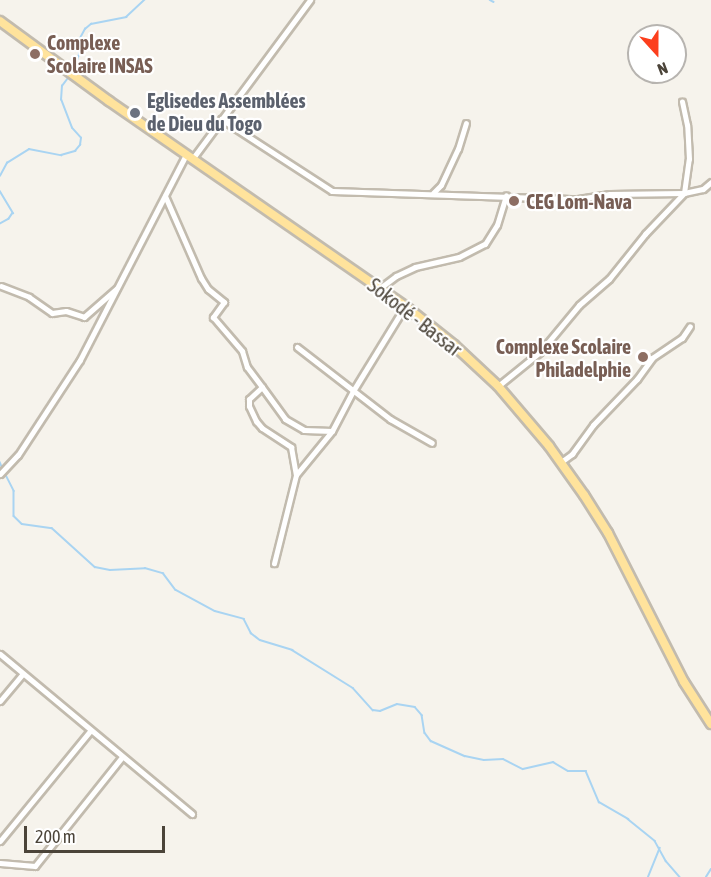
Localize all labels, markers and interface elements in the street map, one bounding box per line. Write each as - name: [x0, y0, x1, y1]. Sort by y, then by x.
- north arrow: [627, 24, 687, 84]
- place label: Complexe Scolaire INSAS: [47, 30, 153, 77]
- marker: Complexe Scolaire INSAS: [28, 47, 42, 61]
- text: N: [655, 59, 670, 79]
- place label: Eglisedes Assemblées de Dieu du Togo: [147, 89, 306, 136]
- marker: Eglisedes Assemblées de Dieu du Togo: [128, 106, 142, 120]
- place label: CEG Lom-Nava: [526, 189, 632, 213]
- marker: CEG Lom-Nava: [507, 194, 521, 208]
- street label: Sokodé - Bassar: [363, 273, 467, 361]
- place label: Complexe Scolaire Philadelphie: [496, 334, 631, 381]
- marker: Complexe Scolaire Philadelphie: [636, 350, 650, 364]
- scale bar: [27, 814, 168, 852]
- text: 200 m: [35, 826, 76, 847]

